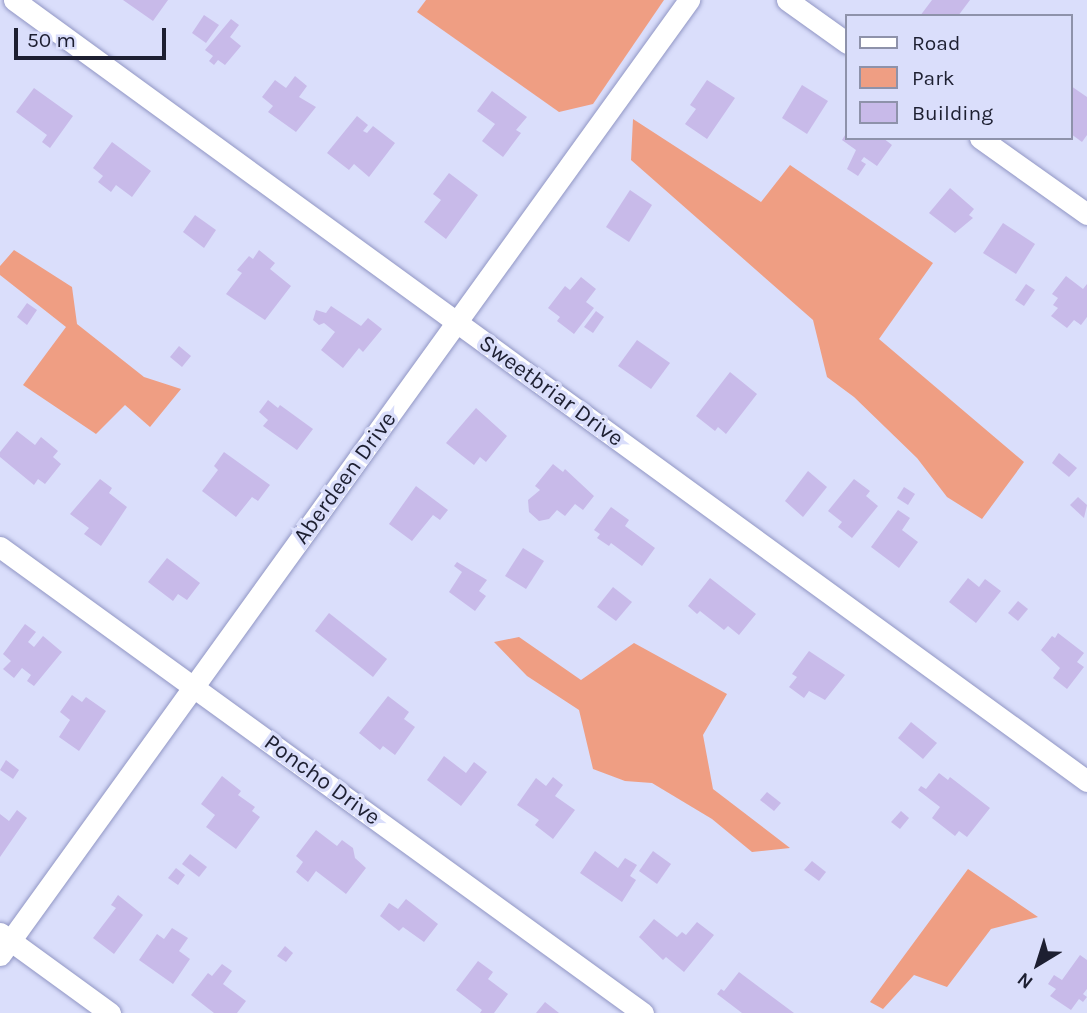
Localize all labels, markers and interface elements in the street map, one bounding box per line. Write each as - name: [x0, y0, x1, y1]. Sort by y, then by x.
- scale bar: [18, 14, 170, 58]
- legend: [846, 14, 1073, 140]
- text: 50 m: [27, 28, 76, 52]
- text: Road: [912, 31, 960, 55]
- text: Park: [912, 66, 955, 90]
- text: Building: [912, 101, 993, 125]
- street label: Sweetbriar Drive: [473, 329, 629, 453]
- street label: Aberdeen Drive: [288, 406, 402, 550]
- street label: Poncho Drive: [259, 729, 385, 831]
- north arrow: [1003, 929, 1073, 999]
- text: N: [1013, 968, 1037, 993]

